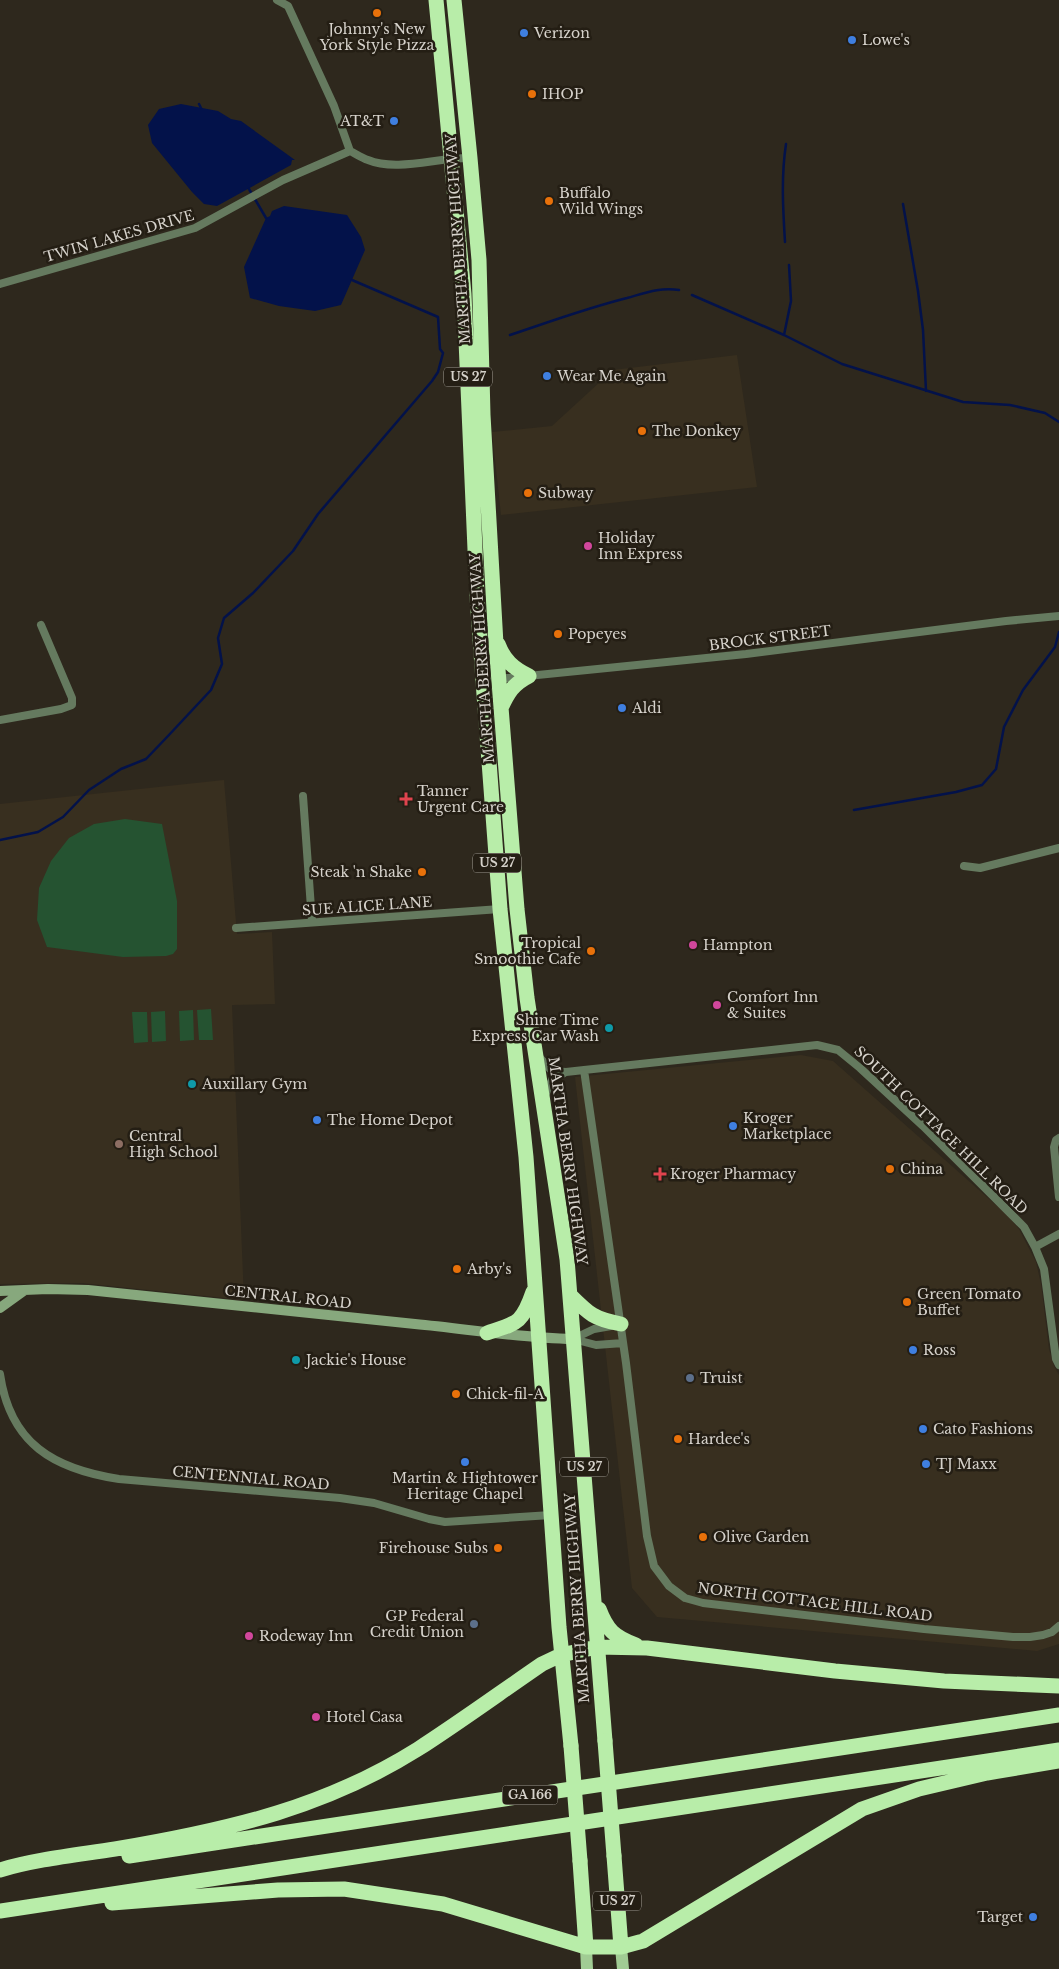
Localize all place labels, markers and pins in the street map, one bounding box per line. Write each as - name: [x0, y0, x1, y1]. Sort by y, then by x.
- marker: Johnny's New York Style Pizza: [371, 7, 383, 19]
- place label: Johnny's New York Style Pizza: [319, 20, 435, 54]
- place label: Verizon: [533, 24, 590, 42]
- marker: Verizon: [518, 27, 530, 39]
- place label: Lowe's: [862, 31, 910, 49]
- marker: Lowe's: [846, 34, 858, 46]
- place label: IHOP: [542, 85, 584, 103]
- marker: IHOP: [526, 88, 538, 100]
- place label: AT&T: [339, 112, 384, 130]
- marker: AT&T: [388, 115, 400, 127]
- place label: Buffalo Wild Wings: [558, 184, 643, 218]
- marker: Buffalo Wild Wings: [543, 195, 555, 207]
- place label: Wear Me Again: [556, 367, 667, 385]
- marker: Wear Me Again: [541, 370, 553, 382]
- place label: The Donkey: [652, 422, 741, 440]
- marker: The Donkey: [636, 425, 648, 437]
- place label: Subway: [538, 484, 594, 502]
- marker: Subway: [522, 487, 534, 499]
- place label: Holiday Inn Express: [598, 529, 683, 563]
- marker: Holiday Inn Express: [582, 540, 594, 552]
- place label: Popeyes: [568, 625, 627, 643]
- marker: Popeyes: [552, 628, 564, 640]
- place label: Aldi: [631, 699, 662, 717]
- marker: Aldi: [616, 702, 628, 714]
- place label: Tanner Urgent Care: [417, 782, 504, 816]
- marker: Tanner Urgent Care: [399, 792, 413, 806]
- place label: Steak 'n Shake: [311, 863, 412, 881]
- marker: Steak 'n Shake: [416, 866, 428, 878]
- place label: Tropical Smoothie Cafe: [474, 934, 581, 968]
- place label: Hampton: [703, 936, 773, 954]
- marker: Hampton: [687, 939, 699, 951]
- marker: Tropical Smoothie Cafe: [585, 945, 597, 957]
- place label: Comfort Inn & Suites: [727, 988, 819, 1022]
- marker: Comfort Inn & Suites: [711, 999, 723, 1011]
- place label: Shine Time Express Car Wash: [472, 1011, 599, 1045]
- marker: Shine Time Express Car Wash: [603, 1022, 615, 1034]
- place label: Auxillary Gym: [201, 1075, 307, 1093]
- marker: Auxillary Gym: [186, 1078, 198, 1090]
- place label: Kroger Marketplace: [743, 1109, 831, 1143]
- place label: The Home Depot: [327, 1111, 454, 1129]
- marker: The Home Depot: [311, 1114, 323, 1126]
- marker: Kroger Marketplace: [727, 1120, 739, 1132]
- place label: Central High School: [129, 1127, 218, 1161]
- marker: Central High School: [113, 1138, 125, 1150]
- place label: China: [900, 1160, 943, 1178]
- marker: China: [884, 1163, 896, 1175]
- place label: Kroger Pharmacy: [670, 1165, 796, 1183]
- marker: Kroger Pharmacy: [654, 1168, 666, 1180]
- place label: Arby's: [466, 1260, 512, 1278]
- marker: Arby's: [451, 1263, 463, 1275]
- place label: Green Tomato Buffet: [917, 1285, 1021, 1319]
- marker: Green Tomato Buffet: [901, 1296, 913, 1308]
- place label: Ross: [923, 1341, 956, 1359]
- marker: Ross: [907, 1344, 919, 1356]
- place label: Jackie's House: [304, 1351, 406, 1369]
- marker: Jackie's House: [290, 1354, 302, 1366]
- place label: Truist: [700, 1369, 743, 1387]
- marker: Truist: [684, 1372, 696, 1384]
- place label: Chick-fil-A: [466, 1385, 545, 1403]
- marker: Chick-fil-A: [450, 1388, 462, 1400]
- place label: Cato Fashions: [933, 1420, 1033, 1438]
- marker: Cato Fashions: [917, 1423, 929, 1435]
- place label: Hardee's: [688, 1430, 750, 1448]
- marker: Hardee's: [672, 1433, 684, 1445]
- place label: TJ Maxx: [936, 1455, 997, 1473]
- marker: Martin & Hightower Heritage Chapel: [459, 1456, 471, 1468]
- marker: TJ Maxx: [920, 1458, 932, 1470]
- place label: Martin & Hightower Heritage Chapel: [392, 1469, 538, 1503]
- place label: Olive Garden: [713, 1528, 810, 1546]
- marker: Olive Garden: [697, 1531, 709, 1543]
- place label: Firehouse Subs: [379, 1539, 488, 1557]
- marker: Firehouse Subs: [492, 1542, 504, 1554]
- place label: GP Federal Credit Union: [370, 1607, 464, 1641]
- marker: GP Federal Credit Union: [468, 1618, 480, 1630]
- place label: Rodeway Inn: [259, 1627, 354, 1645]
- marker: Rodeway Inn: [243, 1630, 255, 1642]
- place label: Hotel Casa: [326, 1708, 403, 1726]
- marker: Hotel Casa: [310, 1711, 322, 1723]
- place label: Target: [977, 1908, 1024, 1926]
- marker: Target: [1027, 1911, 1039, 1923]

